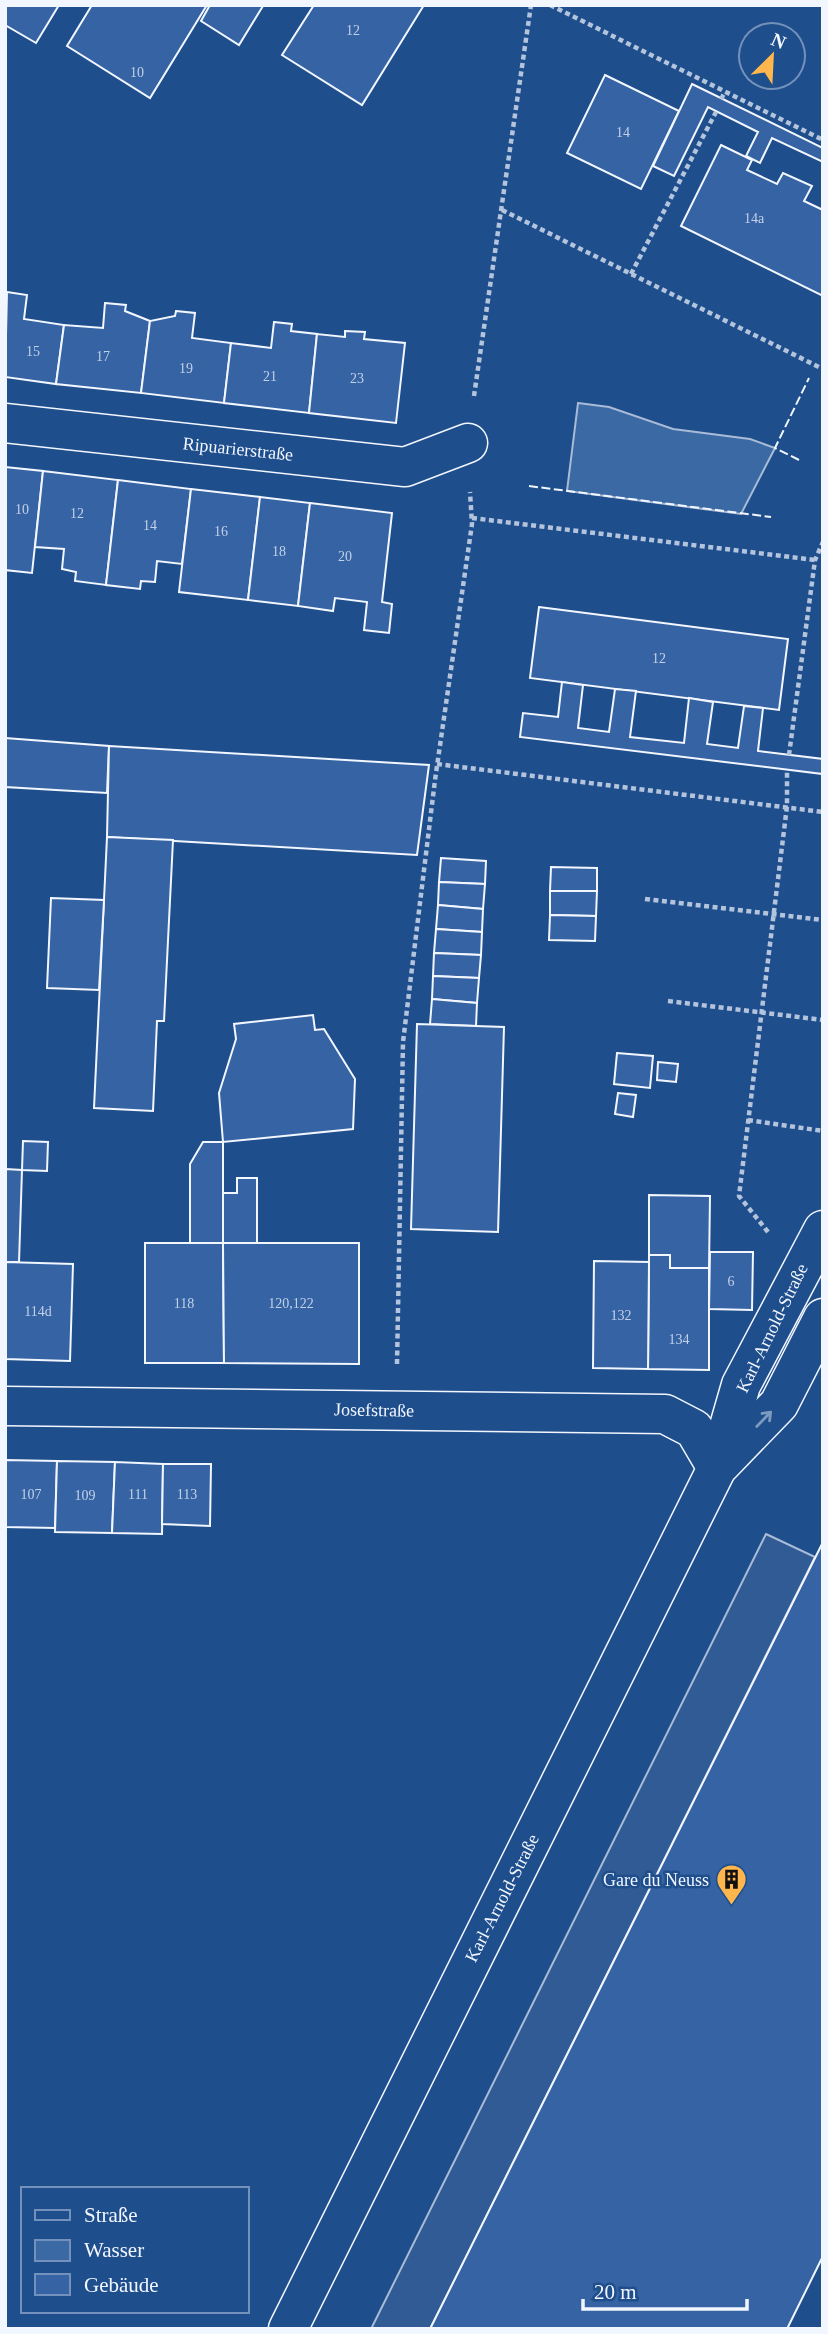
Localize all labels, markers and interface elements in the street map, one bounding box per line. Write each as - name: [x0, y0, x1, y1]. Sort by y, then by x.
- north arrow: [737, 21, 807, 91]
- house number: 12: [346, 23, 360, 38]
- text: N: [768, 29, 789, 53]
- house number: 10: [130, 65, 144, 80]
- house number: 14: [616, 125, 630, 140]
- house number: 14a: [744, 211, 765, 226]
- house number: 15: [26, 344, 40, 359]
- house number: 17: [96, 349, 110, 364]
- house number: 19: [179, 361, 193, 376]
- house number: 21: [263, 369, 277, 384]
- house number: 23: [350, 371, 364, 386]
- street label: Ripuarierstraße: [182, 433, 294, 465]
- house number: 10: [15, 502, 29, 517]
- house number: 12: [70, 506, 84, 521]
- house number: 14: [143, 518, 157, 533]
- house number: 16: [214, 524, 228, 539]
- house number: 18: [272, 544, 286, 559]
- house number: 20: [338, 549, 352, 564]
- house number: 12: [652, 651, 666, 666]
- street label: Karl-Arnold-Straße: [732, 1260, 812, 1396]
- house number: 6: [728, 1274, 735, 1289]
- house number: 118: [174, 1296, 194, 1311]
- house number: 120,122: [268, 1296, 314, 1311]
- house number: 114d: [24, 1304, 52, 1319]
- house number: 132: [611, 1308, 632, 1323]
- house number: 134: [669, 1332, 690, 1347]
- street label: Josefstraße: [334, 1399, 414, 1421]
- one-way arrow: [756, 1411, 773, 1428]
- house number: 107: [21, 1487, 42, 1502]
- house number: 111: [128, 1487, 148, 1502]
- house number: 113: [177, 1487, 197, 1502]
- house number: 109: [75, 1488, 96, 1503]
- street label: Karl-Arnold-Straße: [461, 1831, 543, 1965]
- building icon: Gare du Neuss: [715, 1863, 749, 1907]
- place label: Gare du Neuss: [603, 1870, 709, 1890]
- legend: [21, 2187, 248, 2313]
- text: Straße: [84, 2203, 138, 2227]
- text: Wasser: [84, 2238, 144, 2262]
- scale bar: [583, 2268, 748, 2312]
- text: Gebäude: [84, 2273, 159, 2297]
- text: 20 m: [594, 2280, 637, 2304]

